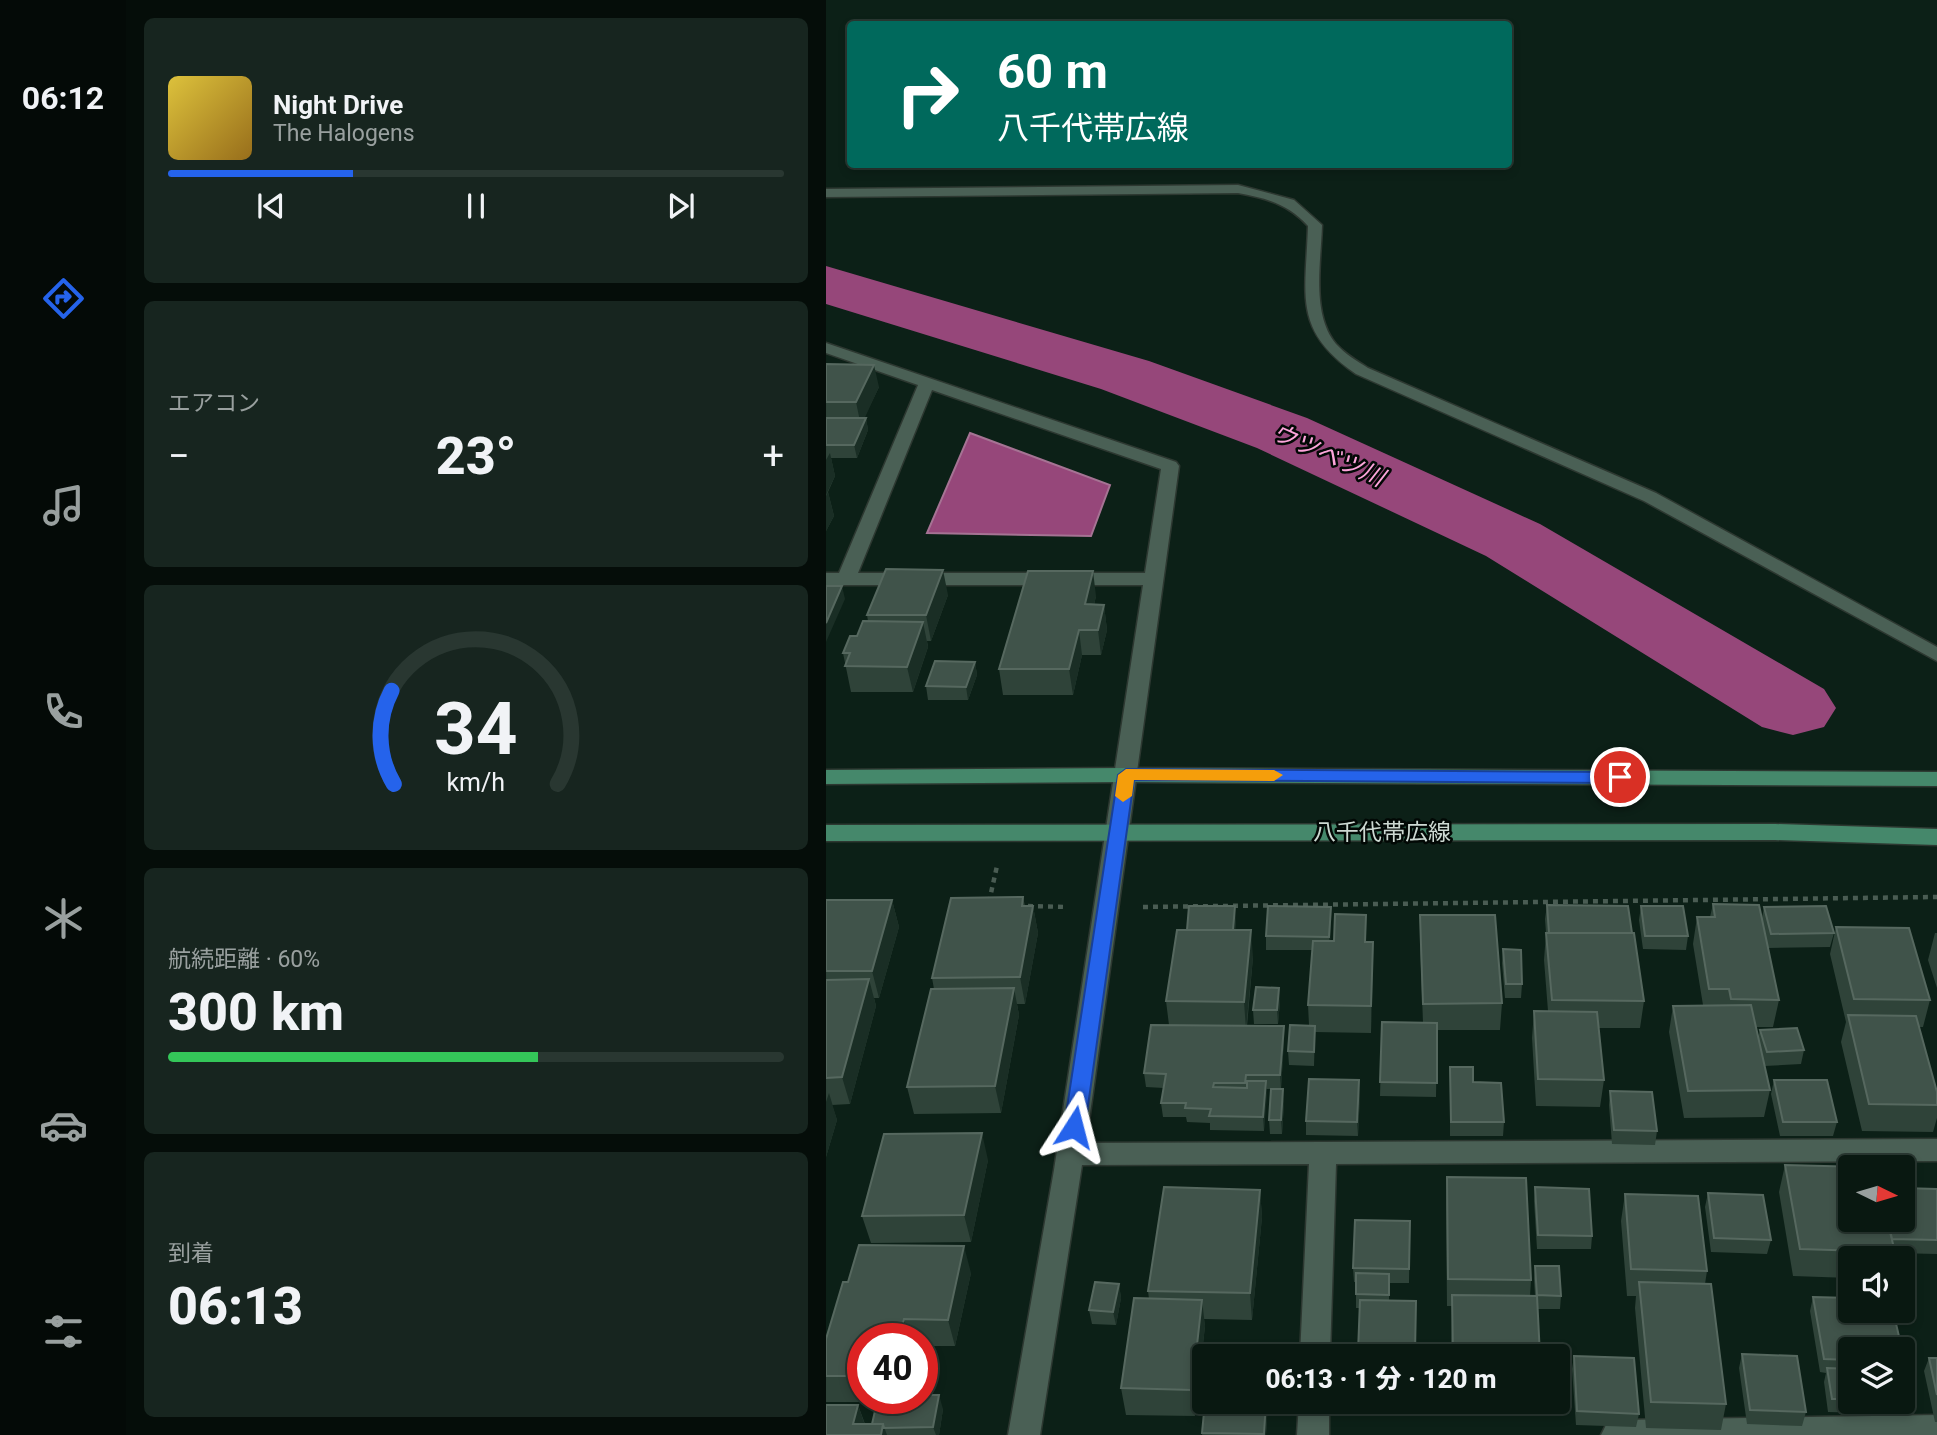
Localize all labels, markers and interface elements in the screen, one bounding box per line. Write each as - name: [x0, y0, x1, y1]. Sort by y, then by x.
- text: 60 m: [997, 43, 1108, 100]
- icon: right: [882, 49, 973, 140]
- text: 06:12: [22, 79, 104, 117]
- text: Night Drive: [273, 90, 403, 120]
- text: 八千代帯広線: [997, 109, 1189, 147]
- text: The Halogens: [273, 120, 415, 147]
- icon: previous: [252, 187, 290, 225]
- icon: pause: [457, 187, 495, 225]
- icon: next: [662, 187, 700, 225]
- icon: directions: [39, 274, 88, 323]
- text: エアコン: [168, 390, 260, 417]
- water label: ウツベツ川: [1267, 418, 1391, 493]
- text: 23°: [436, 426, 516, 487]
- text: −: [168, 434, 190, 478]
- text: +: [762, 434, 784, 478]
- icon: music: [39, 481, 88, 530]
- text: 34: [434, 686, 518, 772]
- icon: phone: [39, 687, 88, 736]
- pin: [1590, 747, 1650, 807]
- icon: arrive: [1601, 758, 1639, 796]
- text: km/h: [447, 767, 505, 796]
- street label: 八千代帯広線: [1313, 819, 1451, 846]
- icon: climate: [39, 894, 88, 943]
- text: 航続距離 · 60%: [168, 946, 320, 973]
- text: 300 km: [168, 982, 344, 1043]
- position arrow: [1037, 1090, 1111, 1164]
- icon: car: [39, 1101, 88, 1150]
- north arrow: [1838, 1155, 1914, 1232]
- map controls: [1838, 1155, 1915, 1414]
- text: 到着: [168, 1240, 214, 1267]
- button: sound: [1838, 1246, 1915, 1323]
- text: 06:13: [168, 1276, 303, 1337]
- icon: filters: [39, 1307, 88, 1356]
- speed limit sign: 40: [847, 1323, 938, 1414]
- button: layers: [1838, 1337, 1915, 1414]
- text: 06:13 · 1 分 · 120 m: [1265, 1364, 1497, 1394]

